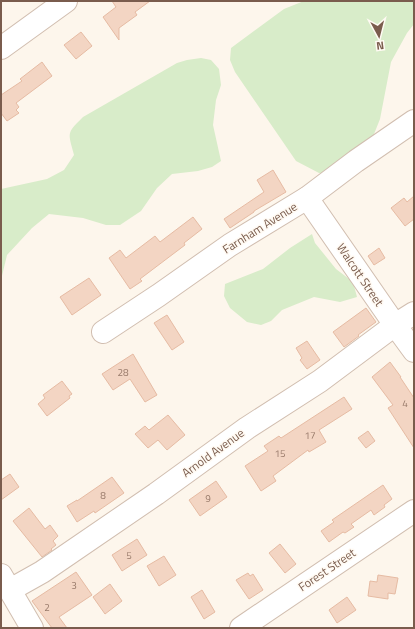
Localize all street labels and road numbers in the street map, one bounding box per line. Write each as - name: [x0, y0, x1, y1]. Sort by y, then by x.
- street label: Farnham Avenue: [219, 197, 301, 258]
- street label: Walcott Street: [332, 239, 389, 311]
- street label: Arnold Avenue: [177, 423, 248, 482]
- street label: Forest Street: [294, 543, 360, 596]

